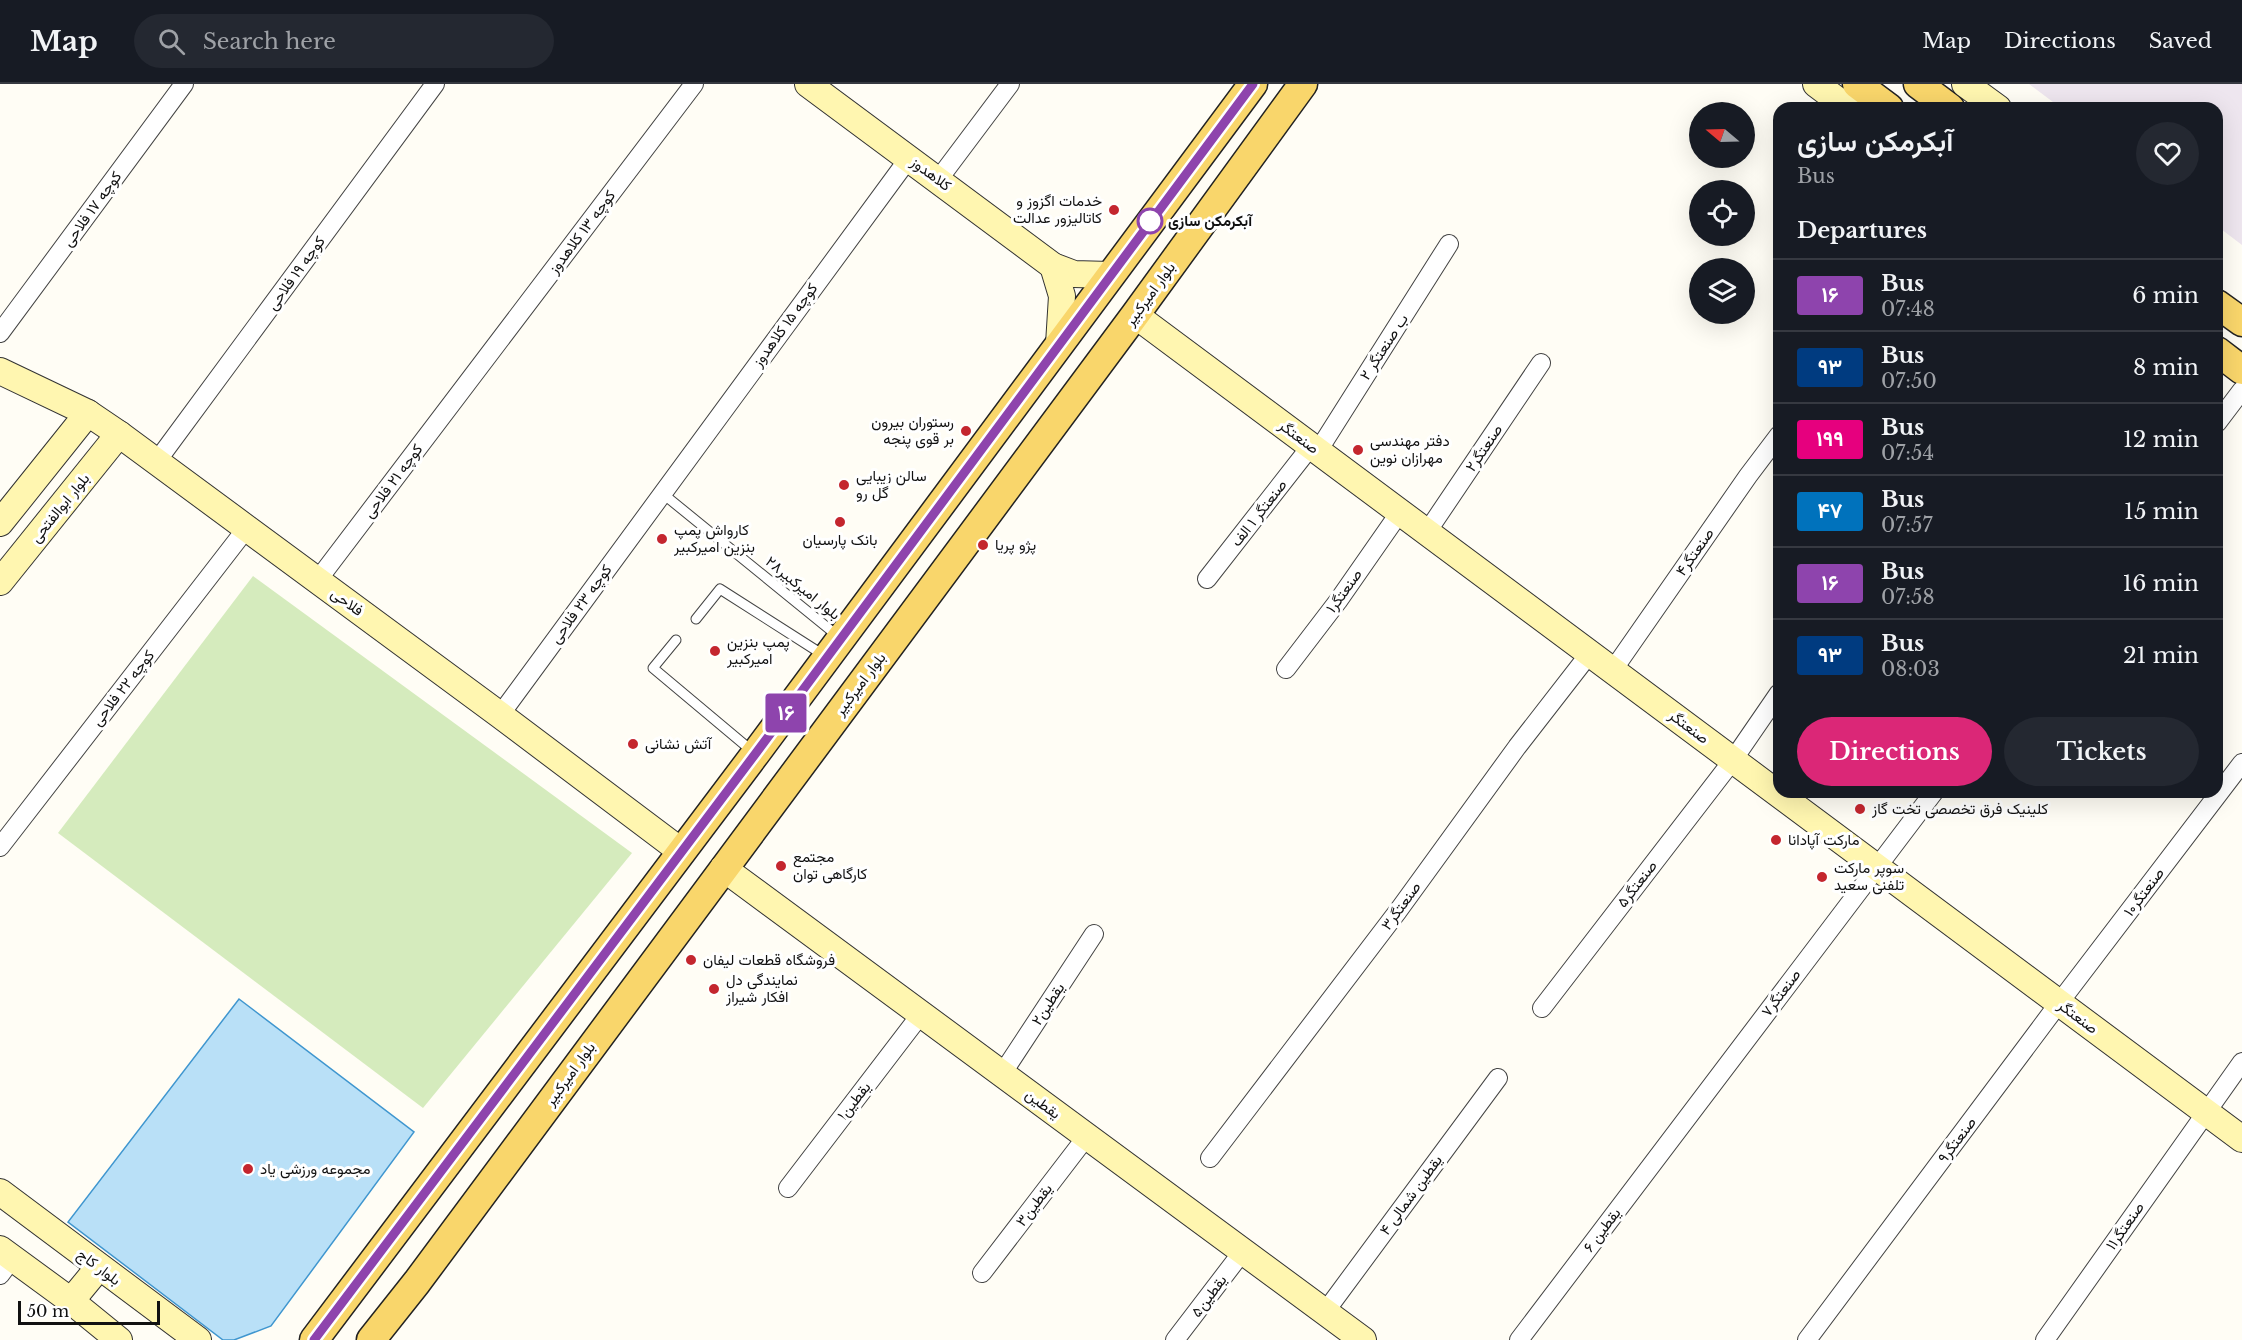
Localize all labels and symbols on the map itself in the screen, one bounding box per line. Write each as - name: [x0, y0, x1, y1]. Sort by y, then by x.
- north arrow: [1689, 102, 1755, 168]
- street label: کلاهدوز: [906, 152, 956, 195]
- street label: کوچه ۱۷ فلاحی: [58, 167, 126, 251]
- street label: کوچه ۱۳ کلاهدوز: [543, 186, 620, 279]
- place label: خدمات اگزوز و کاتالیزور عدالت: [1013, 191, 1102, 227]
- marker: خدمات اگزوز و کاتالیزور عدالت: [1107, 203, 1121, 217]
- marker: آبکرمکن سازی: [1137, 208, 1163, 234]
- place label: آبکرمکن سازی: [1168, 211, 1253, 230]
- street label: کوچه ۱۹ فلاحی: [262, 232, 330, 314]
- street label: بلوار امیرکبیر: [1120, 258, 1179, 330]
- street label: کوچه ۱۵ کلاهدوز: [747, 279, 822, 372]
- street label: ۲ ب صنعتگر: [1355, 310, 1412, 383]
- place label: رستوران بیرون بر قوی پنجه: [871, 412, 954, 449]
- street label: صنعتگر: [1275, 415, 1323, 458]
- street label: صنعتگر۲: [1461, 420, 1506, 475]
- marker: رستوران بیرون بر قوی پنجه: [959, 424, 973, 438]
- place label: دفتر مهندسی مهرازان نوین: [1370, 431, 1450, 468]
- street label: کوچه ۲۱ فلاحی: [359, 440, 428, 522]
- marker: دفتر مهندسی مهرازان نوین: [1351, 443, 1365, 457]
- place label: سالن زیبایی گل رو: [856, 466, 927, 502]
- street label: بلوار ابوالفتحی: [26, 469, 94, 547]
- street label: صنعتگر ۱ الف: [1226, 475, 1291, 550]
- marker: سالن زیبایی گل رو: [837, 478, 851, 492]
- marker: بانک پارسیان: [833, 515, 847, 529]
- place label: کارواش پمپ بنزین امیرکبیر: [673, 520, 755, 557]
- street label: صنعتگر۴: [1671, 524, 1718, 579]
- place label: بانک پارسیان: [803, 530, 877, 550]
- marker: کارواش پمپ بنزین امیرکبیر: [655, 532, 669, 546]
- place label: پژو پریا: [995, 535, 1036, 555]
- marker: پژو پریا: [976, 538, 990, 552]
- street label: ۲۸بلوار امیرکبیر: [762, 552, 845, 624]
- street label: کوچه ۲۳ فلاحی: [546, 560, 617, 648]
- street label: صنعتگر۱: [1321, 565, 1366, 616]
- street label: فلاحی: [327, 583, 367, 621]
- place label: پمپ بنزین امیرکبیر: [726, 632, 790, 668]
- marker: پمپ بنزین امیرکبیر: [708, 644, 722, 658]
- street label: کوچه ۲۲ فلاحی: [87, 646, 159, 730]
- street label: بلوار امیرکبیر: [829, 648, 890, 720]
- line badge: ۱۶: [759, 694, 813, 732]
- street label: صنعتگر: [1665, 705, 1713, 748]
- place label: آتش نشانی: [645, 734, 713, 754]
- marker: آتش نشانی: [626, 737, 640, 751]
- place label: کلینیک فرق تخصصی تخت گاز: [1871, 799, 2048, 819]
- marker: کلینیک فرق تخصصی تخت گاز: [1853, 802, 1867, 816]
- place label: مارکت آپادانا: [1788, 830, 1860, 850]
- marker: مارکت آپادانا: [1769, 833, 1783, 847]
- place label: مجتمع کارگاهی توان: [793, 847, 868, 884]
- street label: صنعتگر۵: [1612, 856, 1661, 911]
- place label: سوپر مارکت تلفنی سعید: [1834, 858, 1904, 895]
- marker: مجتمع کارگاهی توان: [774, 859, 788, 873]
- street label: صنعتگر۱۰: [2119, 864, 2168, 920]
- marker: سوپر مارکت تلفنی سعید: [1815, 870, 1829, 884]
- street label: صنعتگر۳: [1377, 878, 1425, 934]
- place label: فروشگاه قطعات لیفان: [703, 950, 835, 969]
- marker: فروشگاه قطعات لیفان: [684, 953, 698, 967]
- street label: صنعتگر۷: [1757, 965, 1805, 1020]
- place label: نمایندگی دل افکار شیراز: [725, 970, 798, 1006]
- street label: یقطین۲: [1027, 979, 1069, 1029]
- marker: نمایندگی دل افکار شیراز: [707, 982, 721, 996]
- street label: صنعتگر: [2054, 995, 2102, 1038]
- street label: بلوار امیرکبیر: [540, 1038, 599, 1110]
- street label: یقطین۱: [833, 1078, 875, 1124]
- street label: یقطین: [1021, 1084, 1065, 1124]
- street label: صنعتگر۹: [1933, 1113, 1980, 1166]
- street label: یقطین شمالی ۴: [1375, 1151, 1447, 1239]
- place label: مجموعه ورزشی یاد: [260, 1159, 371, 1179]
- marker: مجموعه ورزشی یاد: [241, 1162, 255, 1176]
- street label: یقطین۳: [1011, 1179, 1057, 1231]
- street label: صنعتگر۱۱: [2101, 1198, 2148, 1253]
- street label: یقطین ۶: [1579, 1204, 1625, 1256]
- street label: بلوار کاج: [73, 1244, 125, 1291]
- street label: یقطین۵: [1187, 1271, 1231, 1321]
- scale bar: [18, 1298, 160, 1326]

